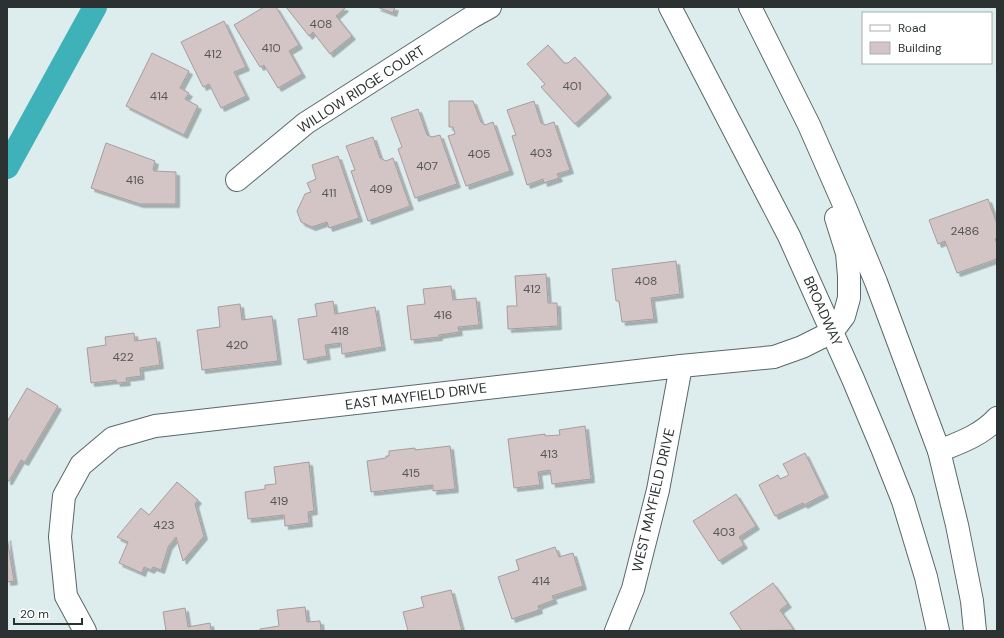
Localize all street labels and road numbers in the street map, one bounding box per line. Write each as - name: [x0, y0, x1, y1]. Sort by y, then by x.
- street label: WILLOW RIDGE COURT: [294, 41, 428, 137]
- street label: BROADWAY: [800, 273, 846, 349]
- street label: EAST MAYFIELD DRIVE: [344, 378, 488, 414]
- street label: WEST MAYFIELD DRIVE: [628, 426, 678, 574]

